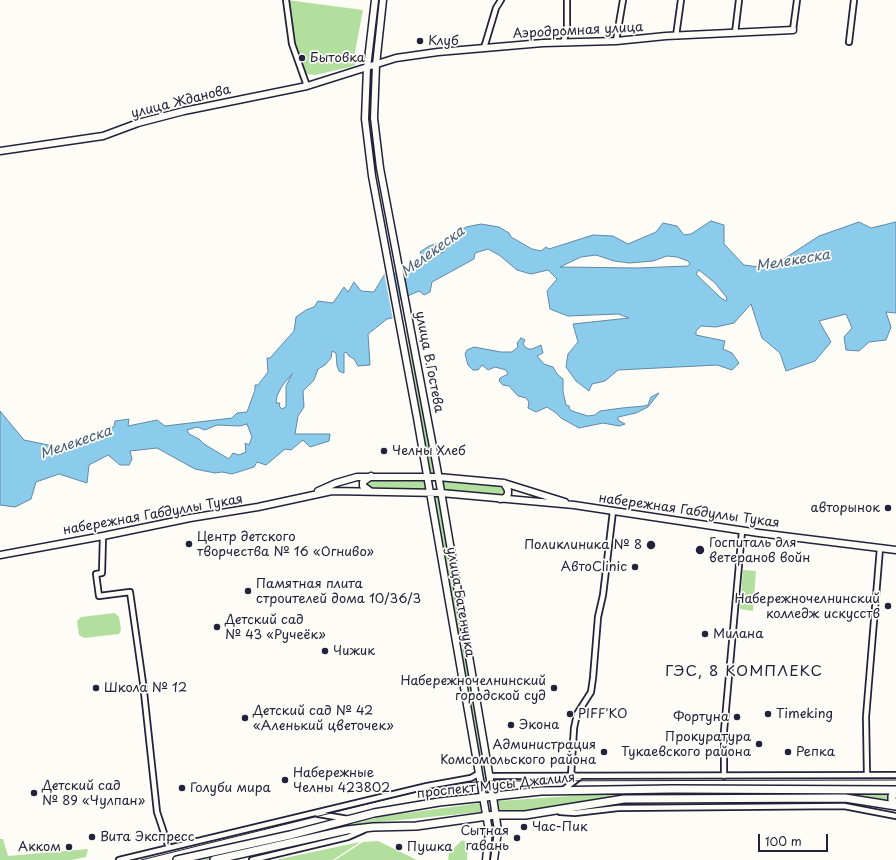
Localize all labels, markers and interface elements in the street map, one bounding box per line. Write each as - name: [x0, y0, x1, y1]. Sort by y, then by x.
- street label: Аэродромная улица: [512, 20, 644, 42]
- place label: Клуб: [428, 33, 459, 49]
- marker: Клуб: [415, 36, 425, 46]
- place label: Бытовка: [310, 50, 365, 66]
- marker: Бытовка: [297, 53, 307, 63]
- street label: улица Жданова: [130, 82, 232, 122]
- water label: Мелекеска: [398, 223, 468, 281]
- water label: Мелекеска: [755, 247, 831, 275]
- street label: улица В.Гостева: [412, 310, 446, 414]
- water label: Мелекеска: [38, 423, 114, 463]
- place label: Челны Хлеб: [392, 443, 466, 459]
- marker: Челны Хлеб: [379, 446, 389, 456]
- street label: набережная Габдуллы Тукая: [62, 491, 244, 539]
- street label: набережная Габдуллы Тукая: [598, 491, 780, 531]
- place label: авторынок: [810, 500, 880, 516]
- marker: авторынок: [883, 503, 893, 513]
- place label: Центр детского творчества № 16 «Огниво»: [197, 529, 374, 560]
- place label: Госпиталь для ветеранов войн: [709, 535, 810, 566]
- place label: Поликлиника № 8: [524, 537, 642, 553]
- marker: Центр детского творчества № 16 «Огниво»: [184, 539, 194, 549]
- marker: Поликлиника № 8: [645, 539, 657, 551]
- marker: Госпиталь для ветеранов войн: [694, 544, 706, 556]
- street label: улица Батенчука: [443, 546, 477, 658]
- place label: АвтоClinic: [561, 559, 627, 575]
- marker: АвтоClinic: [630, 562, 640, 572]
- place label: Памятная плита строителей дома 10/36/3: [256, 576, 421, 607]
- marker: Памятная плита строителей дома 10/36/3: [243, 586, 253, 596]
- place label: Набережночелнинский колледж искусств: [734, 591, 880, 622]
- marker: Набережночелнинский колледж искусств: [883, 601, 893, 611]
- place label: Детский сад № 43 «Ручеёк»: [225, 612, 326, 643]
- marker: Детский сад № 43 «Ручеёк»: [212, 622, 222, 632]
- place label: Милана: [713, 626, 763, 642]
- marker: Милана: [700, 629, 710, 639]
- place label: Чижик: [333, 643, 375, 659]
- marker: Чижик: [320, 646, 330, 656]
- district label: ГЭС, 8 КОМПЛЕКС: [666, 663, 822, 681]
- place label: Набережночелнинский городской суд: [400, 673, 546, 704]
- place label: Школа № 12: [104, 680, 187, 696]
- marker: Школа № 12: [91, 683, 101, 693]
- marker: Набережночелнинский городской суд: [549, 683, 559, 693]
- place label: Детский сад № 42 «Аленький цветочек»: [253, 703, 394, 734]
- place label: PIFF'KO: [578, 706, 627, 722]
- place label: Timeking: [776, 706, 833, 722]
- marker: PIFF'KO: [565, 709, 575, 719]
- place label: Фортуна: [673, 709, 729, 725]
- marker: Timeking: [763, 709, 773, 719]
- marker: Фортуна: [732, 712, 742, 722]
- marker: Детский сад № 42 «Аленький цветочек»: [240, 713, 250, 723]
- place label: Экона: [519, 717, 559, 733]
- marker: Экона: [506, 720, 516, 730]
- place label: Прокуратура Тукаевского района: [621, 729, 751, 760]
- place label: Администрация Комсомольского района: [440, 737, 596, 768]
- marker: Прокуратура Тукаевского района: [754, 739, 764, 749]
- place label: Репка: [796, 744, 835, 760]
- marker: Администрация Комсомольского района: [599, 747, 609, 757]
- marker: Репка: [783, 747, 793, 757]
- place label: Набережные Челны 423802: [293, 765, 390, 796]
- street label: проспект Мусы Джалиля: [416, 770, 576, 802]
- marker: Набережные Челны 423802: [280, 775, 290, 785]
- place label: Детский сад № 89 «Чулпан»: [42, 778, 145, 809]
- place label: Голуби мира: [190, 780, 271, 796]
- marker: Голуби мира: [177, 783, 187, 793]
- marker: Детский сад № 89 «Чулпан»: [29, 788, 39, 798]
- place label: Час-Пик: [532, 819, 587, 835]
- marker: Час-Пик: [519, 822, 529, 832]
- place label: Сытная гавань: [460, 823, 509, 854]
- scale bar: [760, 826, 830, 852]
- place label: Вита Экспресс: [100, 829, 194, 845]
- marker: Вита Экспресс: [87, 832, 97, 842]
- text: 100 m: [765, 832, 802, 850]
- marker: Сытная гавань: [512, 833, 522, 843]
- place label: Акком: [18, 839, 61, 855]
- place label: Пушка: [407, 839, 453, 855]
- marker: Акком: [64, 842, 74, 852]
- marker: Пушка: [394, 842, 404, 852]

